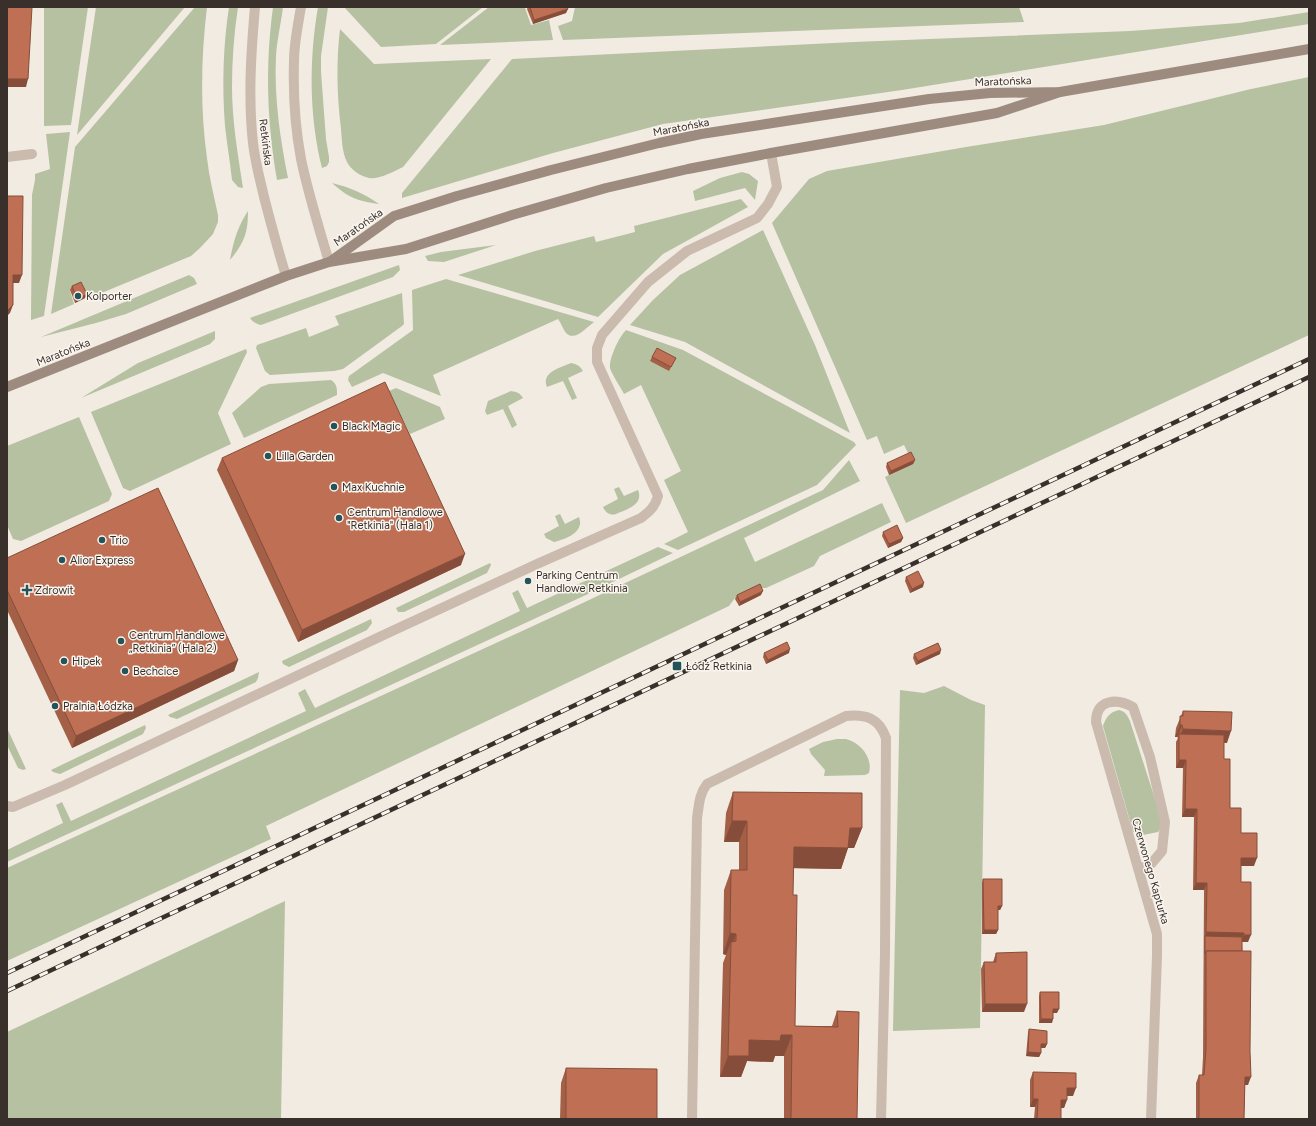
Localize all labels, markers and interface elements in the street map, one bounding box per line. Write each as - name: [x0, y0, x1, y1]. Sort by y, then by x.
- street label: Maratońska: [974, 74, 1032, 89]
- street label: Maratońska: [652, 116, 710, 139]
- street label: Retkińska: [256, 118, 275, 166]
- street label: Maratońska: [331, 206, 385, 249]
- place label: Kolporter: [86, 290, 132, 303]
- marker: Kolporter: [73, 291, 83, 301]
- street label: Maratońska: [34, 336, 92, 369]
- place label: Black Magic: [342, 420, 401, 433]
- marker: Black Magic: [329, 421, 339, 431]
- place label: Lilla Garden: [276, 450, 334, 463]
- marker: Lilla Garden: [263, 451, 273, 461]
- place label: Max Kuchnie: [342, 481, 404, 494]
- marker: Max Kuchnie: [329, 482, 339, 492]
- place label: Centrum Handlowe "Retkinia" (Hala 1): [347, 506, 443, 532]
- marker: Centrum Handlowe "Retkinia" (Hala 1): [334, 513, 344, 523]
- place label: Trio: [110, 534, 128, 547]
- marker: Trio: [97, 535, 107, 545]
- place label: Alior Express: [70, 554, 133, 567]
- marker: Alior Express: [57, 555, 67, 565]
- place label: Parking Centrum Handlowe Retkinia: [536, 569, 628, 595]
- marker: Parking Centrum Handlowe Retkinia: [523, 576, 533, 586]
- place label: Zdrowit: [35, 584, 74, 597]
- marker: Zdrowit: [22, 585, 32, 595]
- place label: Centrum Handlowe „Retkinia” (Hala 2): [129, 629, 225, 655]
- marker: Centrum Handlowe „Retkinia” (Hala 2): [116, 636, 126, 646]
- place label: Hipek: [72, 655, 101, 668]
- marker: Hipek: [59, 656, 69, 666]
- marker: Łódź Retkinia: [671, 660, 683, 672]
- place label: Łódź Retkinia: [686, 660, 752, 673]
- place label: Bechcice: [133, 665, 178, 678]
- marker: Bechcice: [120, 666, 130, 676]
- place label: Pralnia Łódzka: [63, 700, 133, 713]
- marker: Pralnia Łódzka: [50, 701, 60, 711]
- street label: Czerwonego Kapturka: [1129, 817, 1172, 925]

